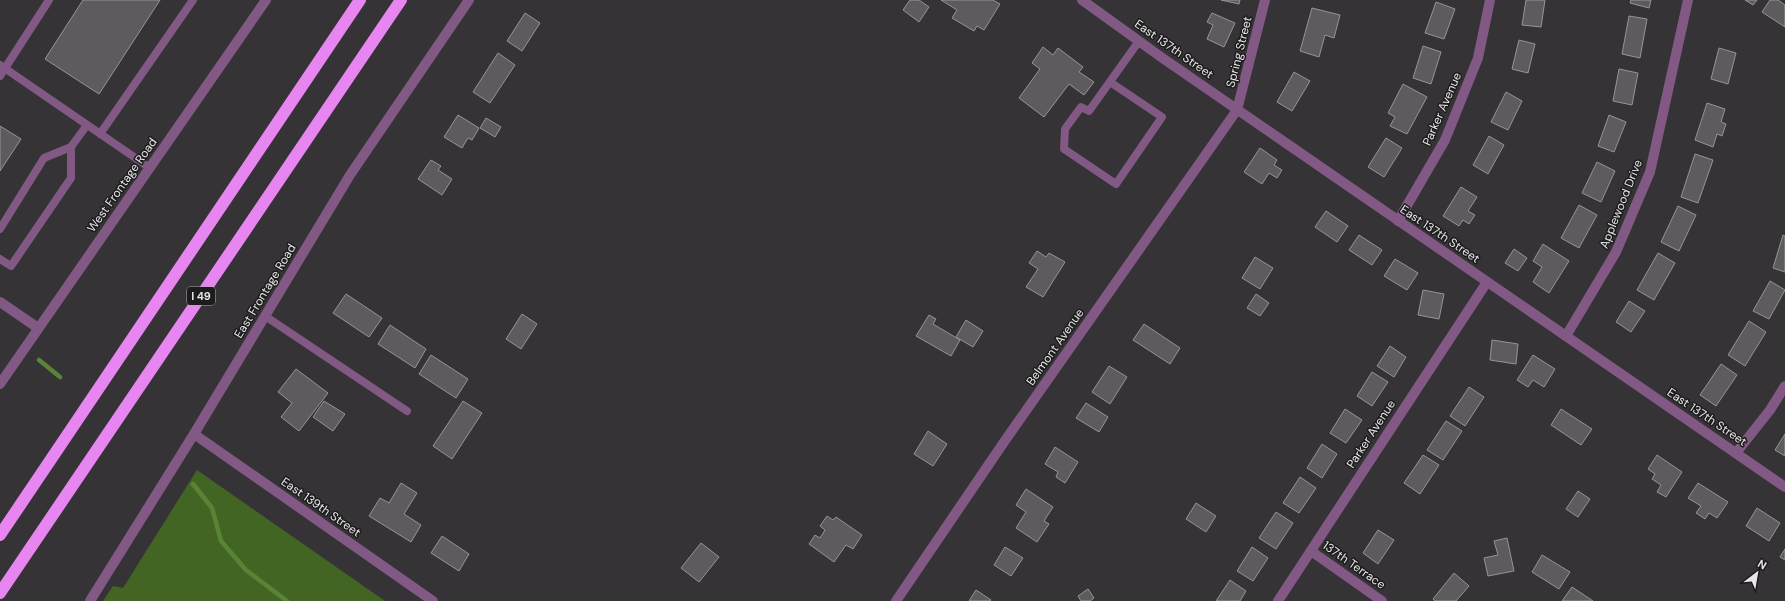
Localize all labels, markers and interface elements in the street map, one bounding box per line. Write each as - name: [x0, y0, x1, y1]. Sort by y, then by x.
- street label: Spring Street: [1222, 15, 1256, 89]
- street label: East 137th Street: [1131, 16, 1217, 82]
- street label: Parker Avenue: [1419, 70, 1465, 148]
- street label: West Frontage Road: [83, 135, 161, 235]
- street label: Applewood Drive: [1596, 157, 1646, 251]
- street label: East 137th Street: [1397, 201, 1483, 267]
- street label: East Frontage Road: [231, 241, 299, 341]
- road number: I 49: [187, 287, 215, 305]
- street label: Belmont Avenue: [1023, 305, 1087, 388]
- street label: East 137th Street: [1664, 384, 1750, 450]
- street label: Parker Avenue: [1343, 397, 1399, 471]
- street label: East 139th Street: [278, 474, 364, 541]
- street label: 137th Terrace: [1319, 537, 1389, 593]
- north arrow: [1737, 553, 1777, 593]
- text: N: [1755, 556, 1769, 572]

